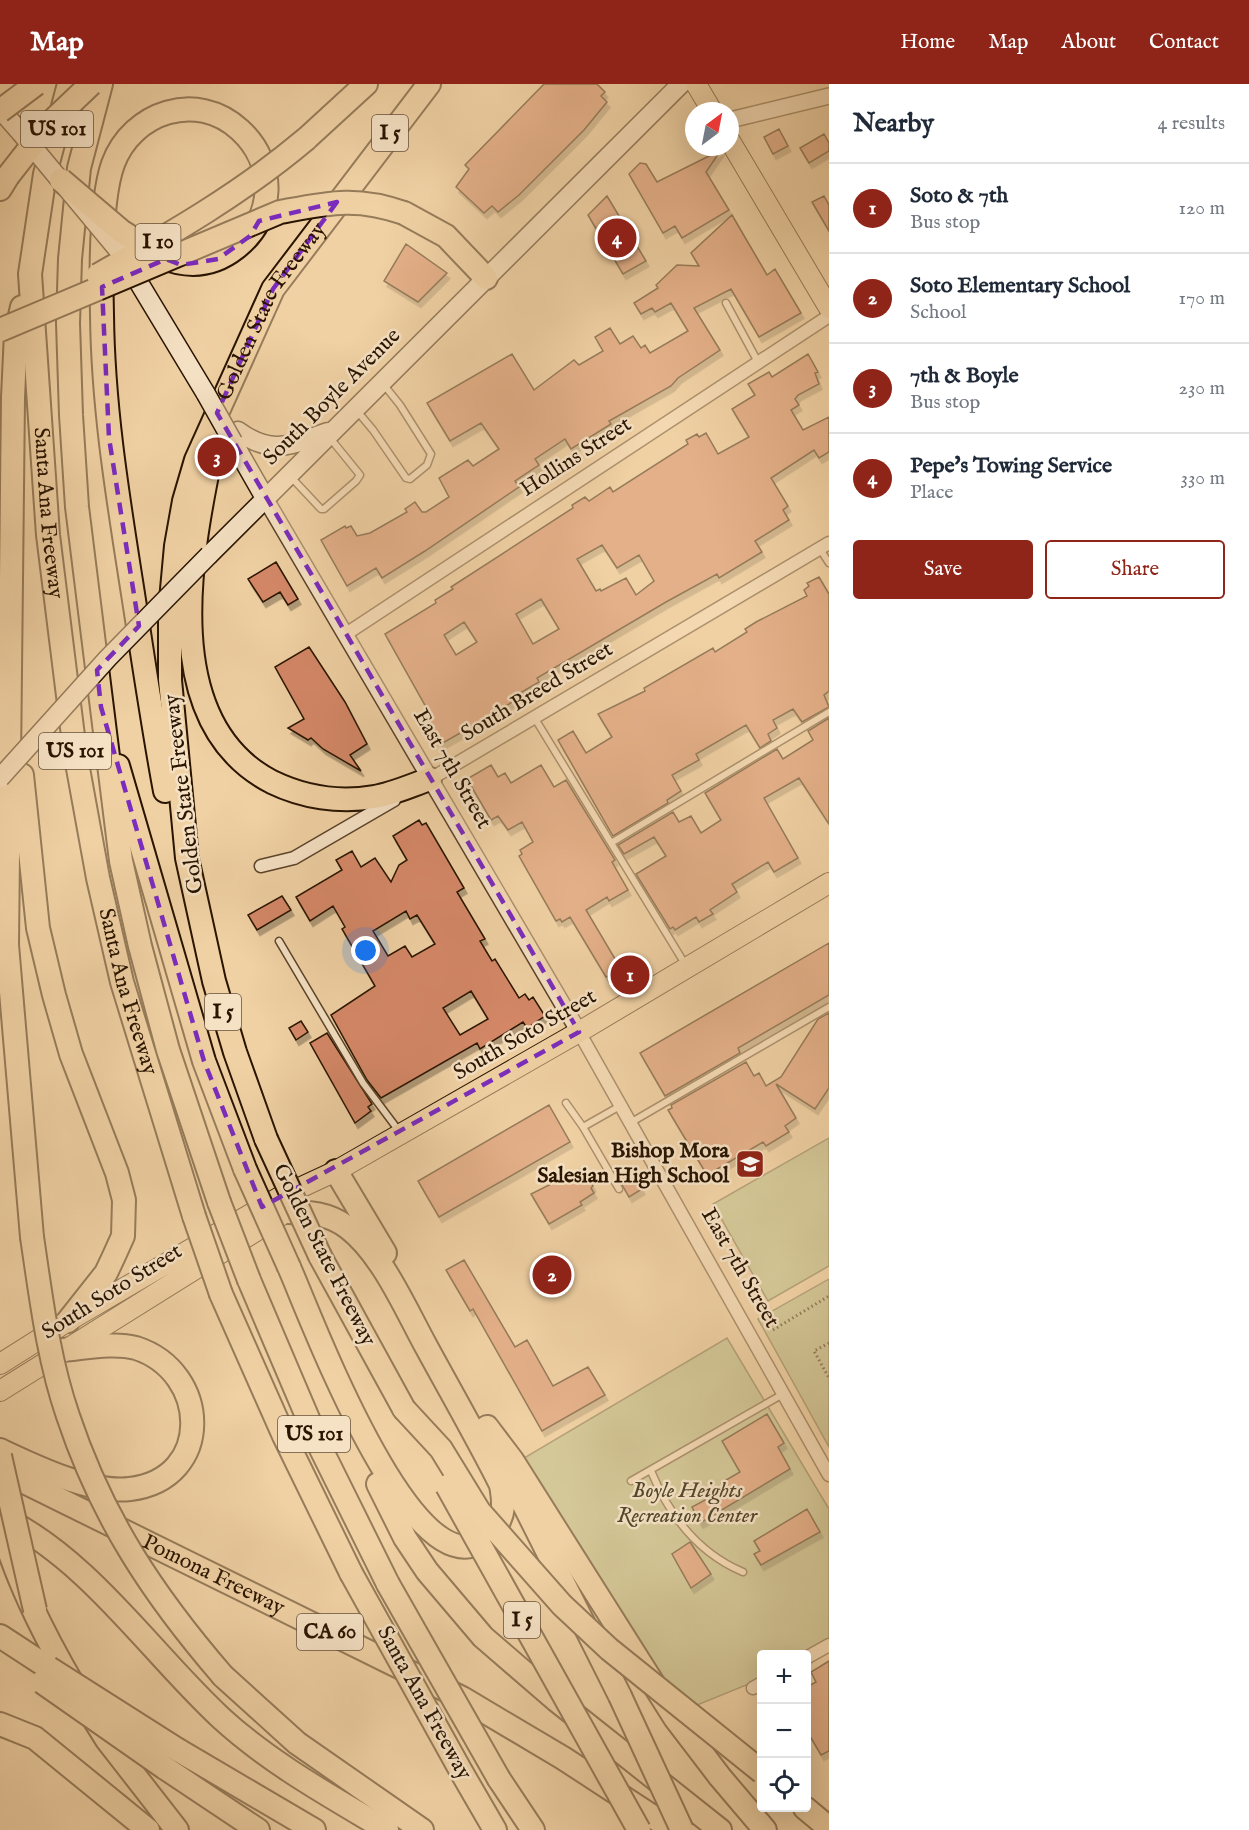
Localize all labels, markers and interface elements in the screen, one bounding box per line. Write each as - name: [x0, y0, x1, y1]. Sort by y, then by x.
- text: Map: [30, 25, 84, 60]
- text: Home: [900, 29, 955, 56]
- text: Map: [988, 29, 1028, 56]
- text: About: [1061, 29, 1116, 56]
- text: Contact: [1149, 29, 1219, 56]
- north arrow: [685, 102, 739, 156]
- text: Nearby: [853, 107, 934, 140]
- road number: US 101: [21, 111, 93, 147]
- text: 4 results: [1158, 111, 1225, 136]
- road number: I 5: [372, 115, 408, 151]
- text: Soto & 7th: [910, 182, 1008, 210]
- text: 1: [869, 196, 876, 221]
- text: 120 m: [1179, 196, 1225, 221]
- text: Bus stop: [910, 210, 980, 235]
- pin: 4: [598, 216, 636, 260]
- street label: Golden State Freeway: [211, 217, 333, 405]
- road number: I 10: [136, 224, 180, 260]
- text: Soto Elementary School: [910, 272, 1130, 300]
- text: 2: [868, 286, 877, 311]
- text: 170 m: [1179, 286, 1225, 311]
- text: School: [910, 300, 966, 325]
- street label: South Boyle Avenue: [257, 322, 407, 472]
- text: 7th & Boyle: [910, 362, 1019, 390]
- text: 3: [869, 376, 876, 401]
- text: 230 m: [1179, 376, 1225, 401]
- text: Bus stop: [910, 390, 980, 415]
- street label: Hollins Street: [515, 410, 637, 503]
- street label: Santa Ana Freeway: [27, 426, 70, 600]
- pin: 3: [198, 434, 236, 479]
- text: Pepe's Towing Service: [910, 452, 1112, 480]
- text: 4: [868, 466, 877, 491]
- text: 330 m: [1180, 466, 1225, 491]
- text: Place: [910, 480, 953, 505]
- button: Save: [853, 540, 1033, 599]
- button: Share: [1045, 540, 1225, 599]
- street label: South Breed Street: [456, 635, 619, 748]
- street label: Golden State Freeway: [158, 692, 210, 895]
- street label: East 7th Street: [406, 704, 498, 834]
- road number: US 101: [39, 733, 111, 769]
- street label: Santa Ana Freeway: [91, 905, 164, 1079]
- your location: [351, 936, 380, 965]
- pin: 1: [610, 952, 650, 998]
- street label: South Soto Street: [449, 983, 602, 1087]
- road number: I 5: [205, 994, 241, 1030]
- place label: Bishop Mora Salesian High School: [537, 1137, 730, 1190]
- school or university icon: Bishop Mora Salesian High School: [734, 1148, 766, 1180]
- street label: Golden State Freeway: [266, 1159, 382, 1351]
- street label: East 7th Street: [694, 1203, 786, 1333]
- street label: South Soto Street: [37, 1237, 188, 1346]
- pin: 2: [532, 1252, 572, 1298]
- road number: US 101: [278, 1416, 350, 1452]
- park label: Boyle Heights Recreation Center: [617, 1477, 758, 1530]
- street label: Pomona Freeway: [138, 1528, 289, 1622]
- road number: I 5: [504, 1602, 540, 1638]
- road number: CA 60: [297, 1614, 363, 1650]
- street label: Santa Ana Freeway: [370, 1621, 478, 1785]
- map controls: [757, 1650, 811, 1812]
- button: +: [757, 1650, 811, 1704]
- button: −: [757, 1704, 811, 1758]
- button: locate: [757, 1758, 811, 1812]

